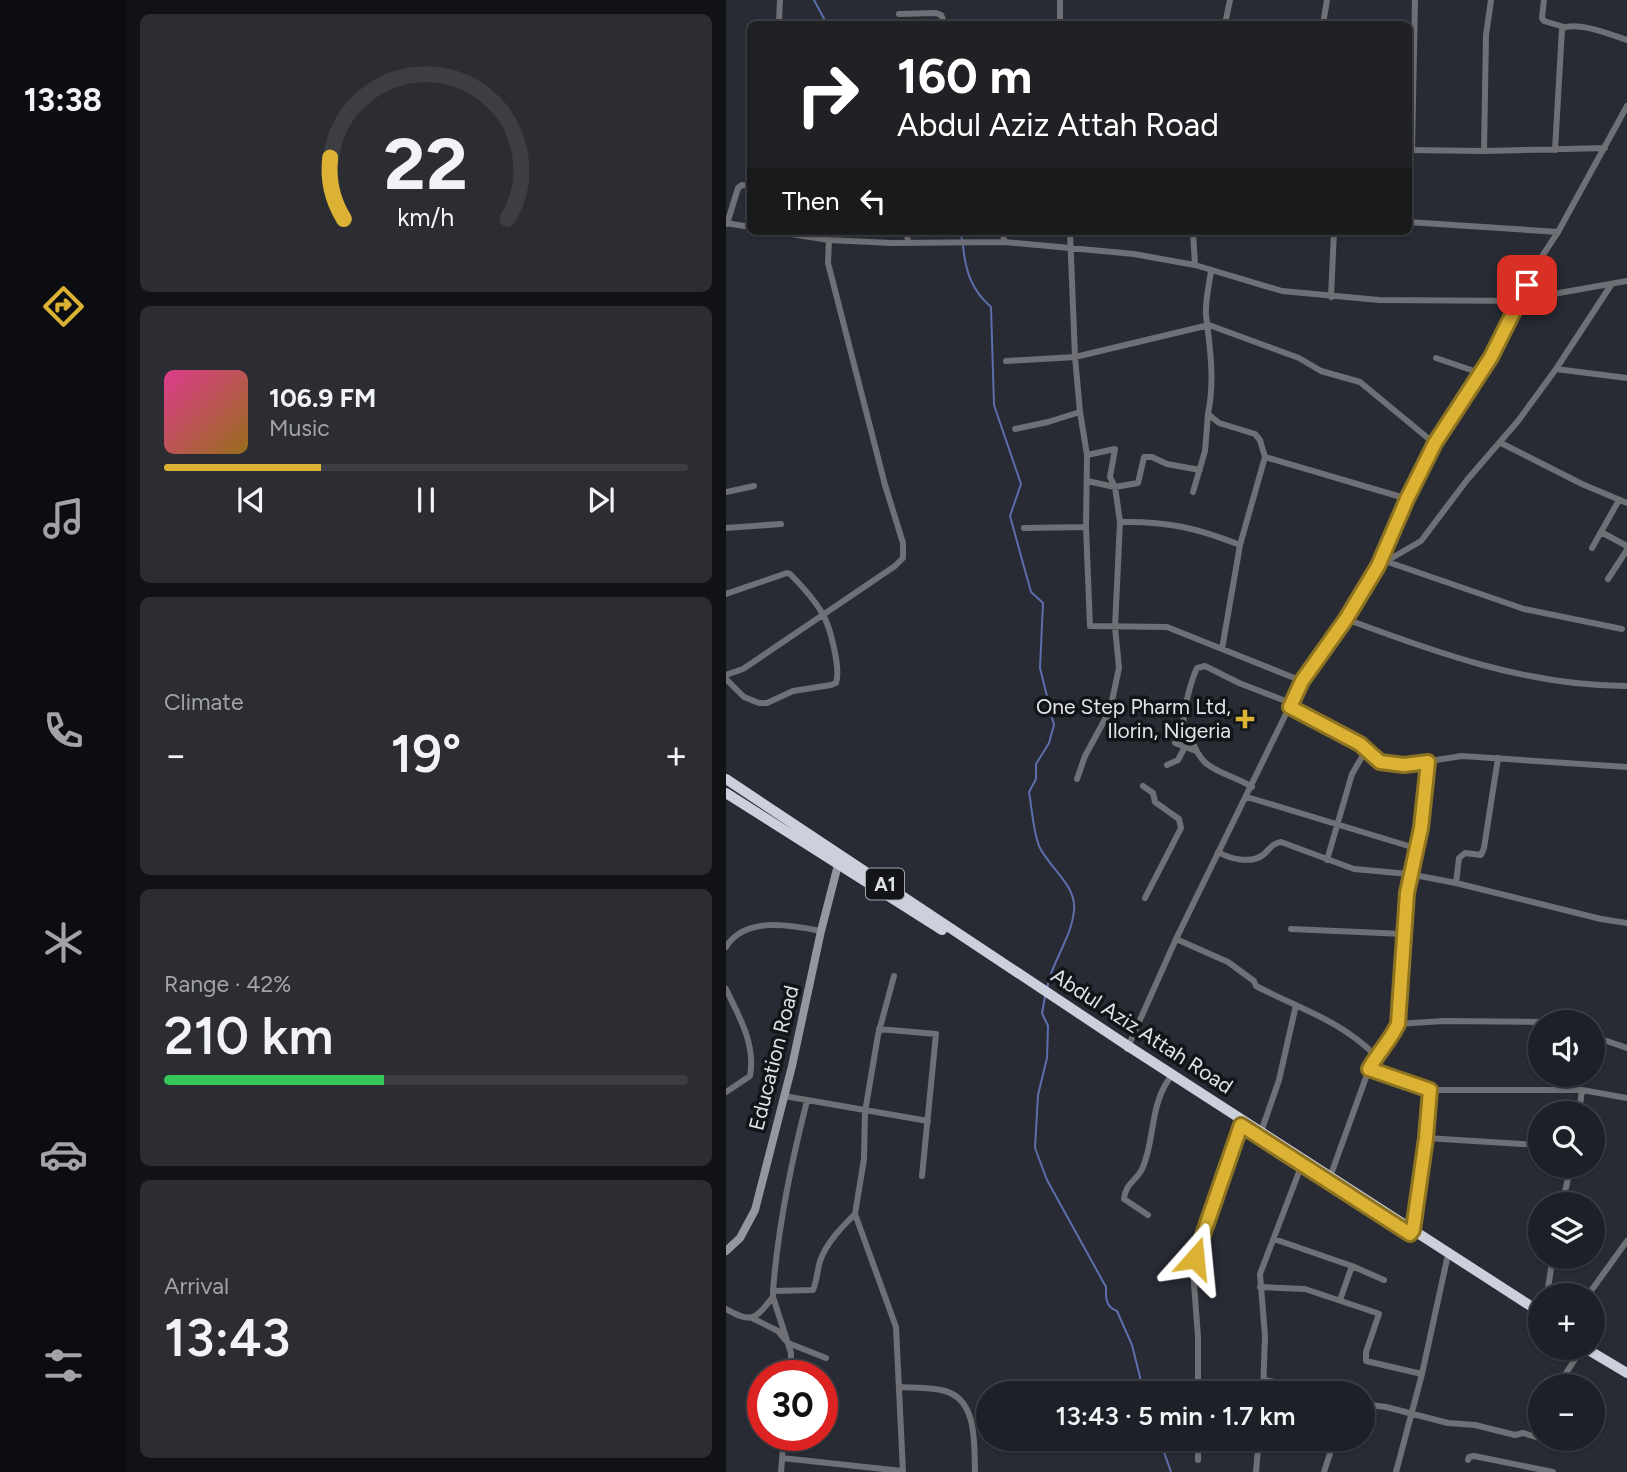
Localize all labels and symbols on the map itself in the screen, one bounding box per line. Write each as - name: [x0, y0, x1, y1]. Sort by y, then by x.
- pin: [1497, 255, 1557, 315]
- place label: One Step Pharm Ltd, Ilorin, Nigeria: [1036, 694, 1231, 743]
- marker: One Step Pharm Ltd, Ilorin, Nigeria: [1237, 711, 1253, 727]
- road number: A1: [866, 869, 904, 900]
- street label: Abdul Aziz Attah Road: [1047, 963, 1238, 1099]
- street label: Education Road: [743, 983, 804, 1133]
- position arrow: [1158, 1221, 1232, 1295]
- speed limit sign: 30: [747, 1360, 838, 1451]

